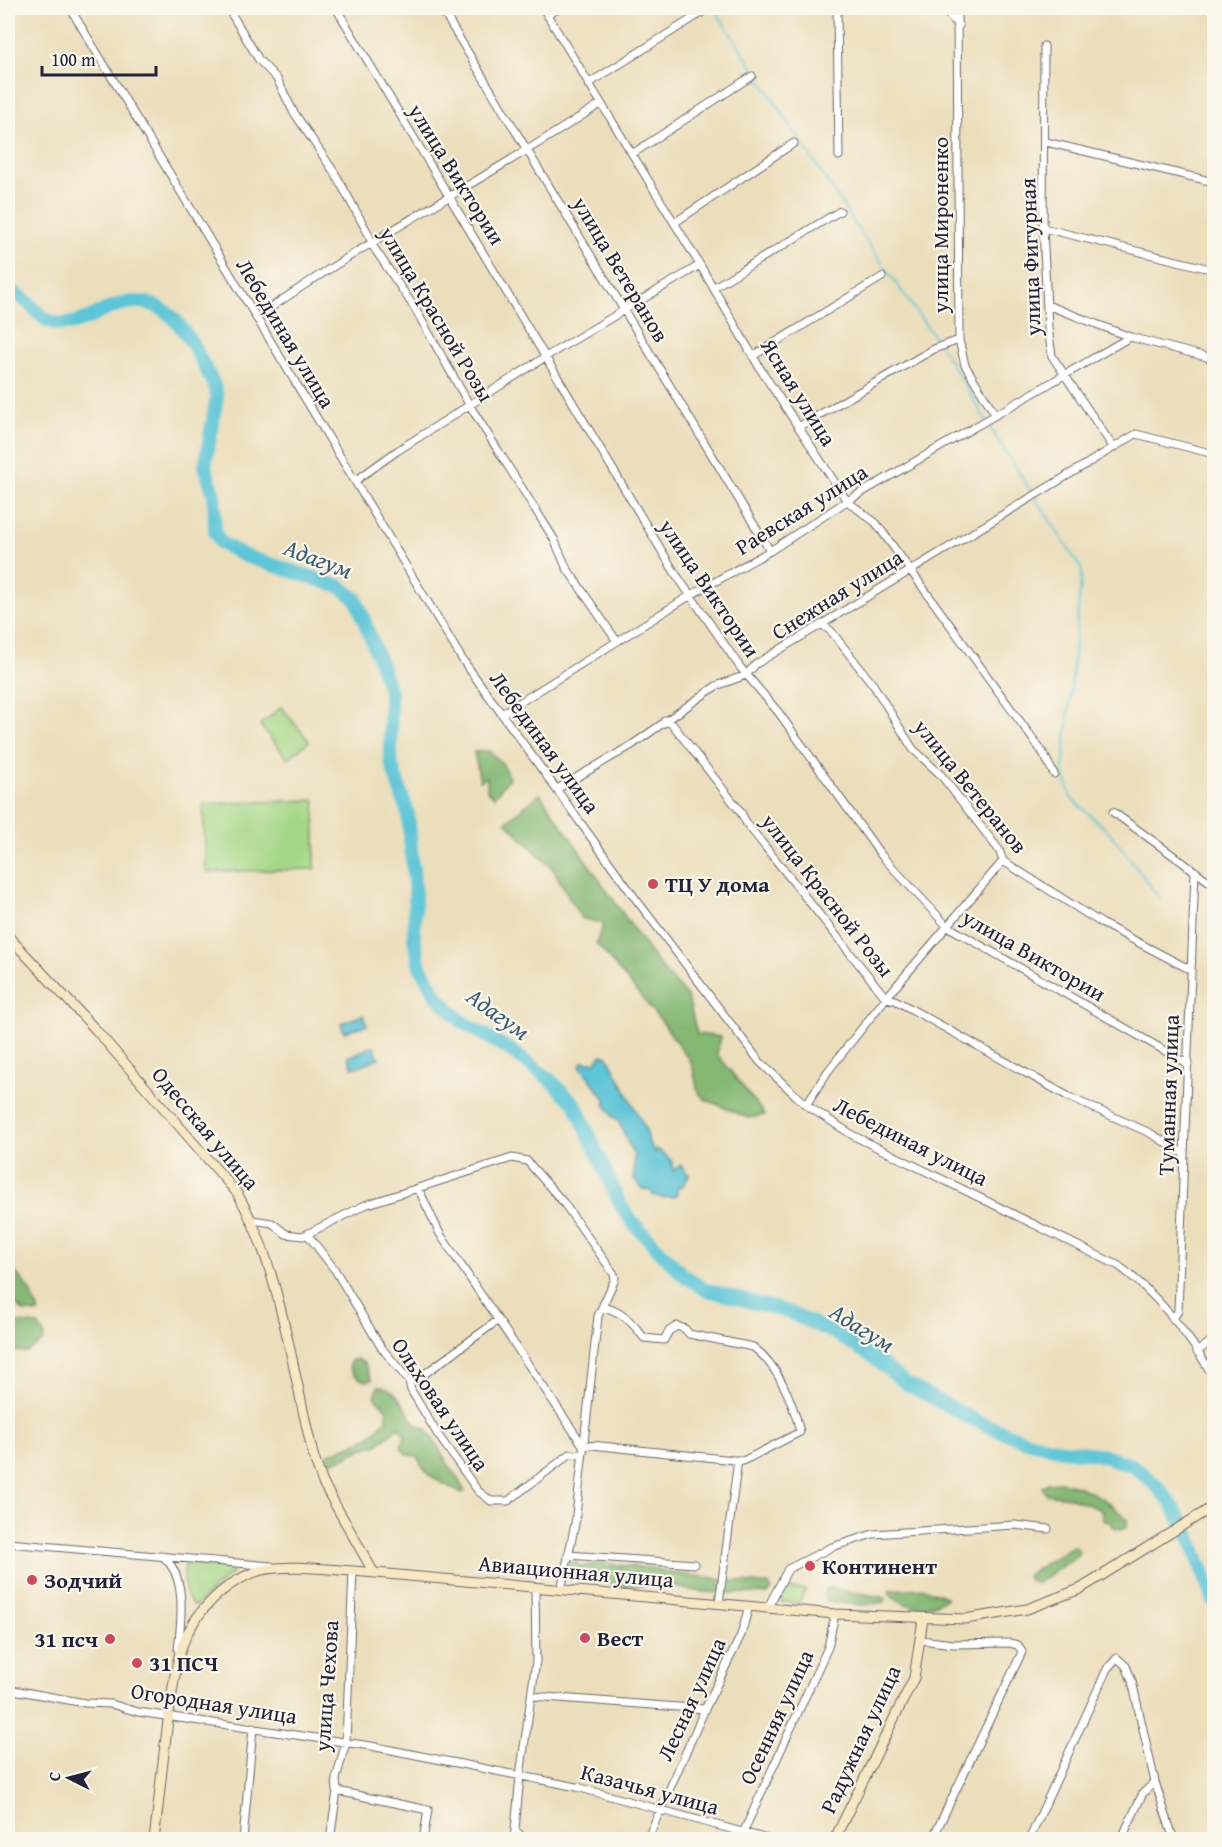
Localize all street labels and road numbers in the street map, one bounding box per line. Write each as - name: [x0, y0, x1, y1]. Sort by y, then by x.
- street label: улица Виктории: [400, 96, 513, 251]
- street label: улица Мироненко: [924, 137, 956, 314]
- street label: улица Фигурная: [1011, 177, 1049, 338]
- street label: улица Ветеранов: [564, 189, 677, 348]
- street label: улица Красной Розы: [371, 219, 502, 408]
- street label: Лебединая улица: [229, 252, 344, 414]
- street label: Ясная улица: [753, 331, 845, 452]
- street label: Раевская улица: [729, 455, 874, 562]
- street label: улица Виктории: [651, 511, 768, 664]
- street label: Снежная улица: [765, 540, 909, 647]
- street label: Лебединая улица: [482, 664, 608, 820]
- street label: улица Ветеранов: [906, 711, 1035, 860]
- street label: улица Красной Розы: [753, 806, 902, 984]
- street label: улица Виктории: [955, 900, 1112, 1009]
- street label: Туманная улица: [1149, 1013, 1187, 1176]
- street label: Одесская улица: [145, 1059, 268, 1197]
- street label: Лебединая улица: [828, 1088, 994, 1194]
- street label: Ольховая улица: [384, 1331, 498, 1478]
- street label: Авиационная улица: [477, 1547, 675, 1596]
- street label: улица Чехова: [305, 1619, 347, 1754]
- street label: Лесная улица: [648, 1632, 734, 1766]
- street label: Осенняя улица: [731, 1644, 821, 1790]
- street label: Радужная улица: [812, 1659, 909, 1818]
- street label: Огородная улица: [129, 1674, 300, 1732]
- street label: Казачья улица: [577, 1755, 723, 1823]

